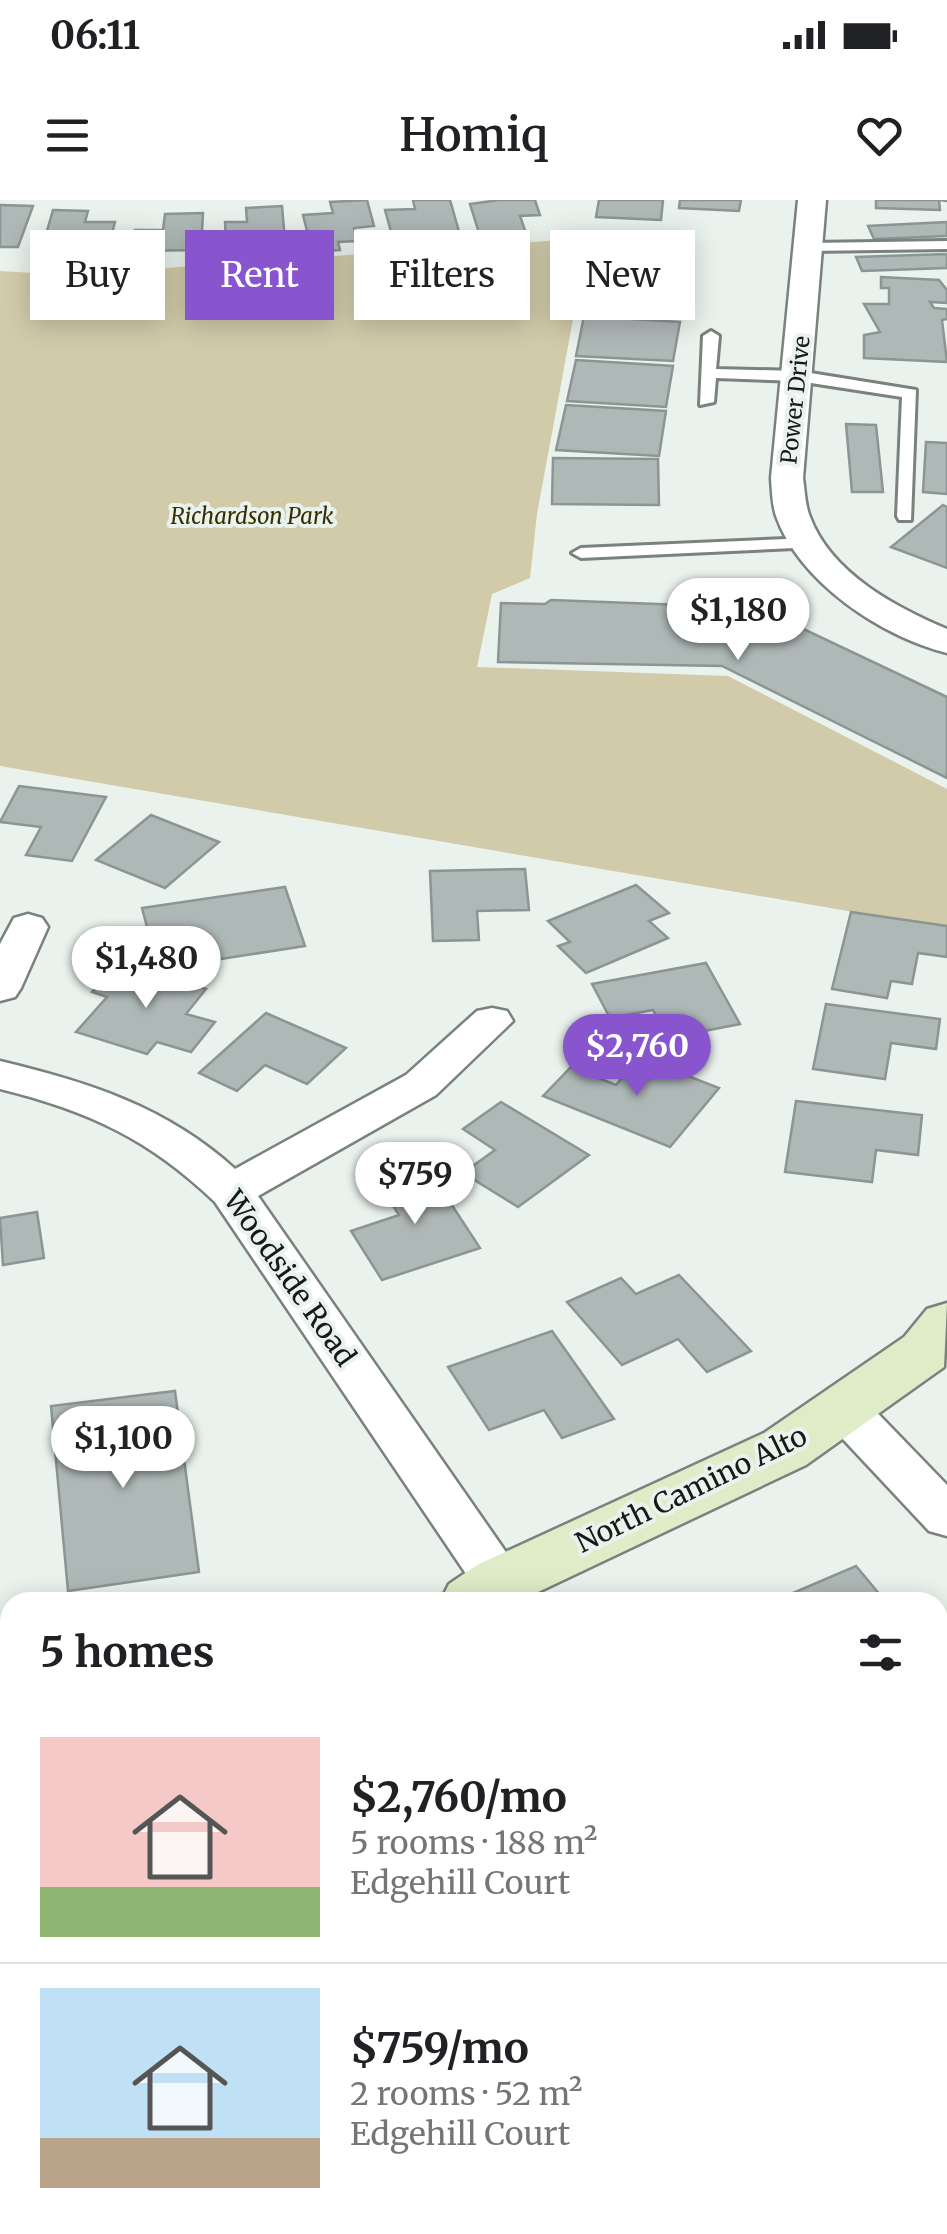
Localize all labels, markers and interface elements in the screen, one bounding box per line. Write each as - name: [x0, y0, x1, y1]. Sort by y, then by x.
- text: 06:11: [50, 12, 140, 59]
- text: Homiq: [399, 107, 548, 163]
- icon: menu: [40, 108, 95, 163]
- icon: heart: [852, 108, 907, 163]
- chip: Buy: [30, 230, 165, 320]
- chip: Rent: [185, 230, 334, 320]
- chip: Filters: [354, 230, 530, 320]
- chip: New: [550, 230, 695, 320]
- street label: Power Drive: [774, 335, 816, 465]
- park label: Richardson Park: [170, 502, 334, 530]
- pin: $1,180: [657, 578, 819, 663]
- text: $1,180: [689, 590, 787, 630]
- pin: $1,480: [65, 926, 227, 1011]
- text: $1,480: [94, 938, 198, 978]
- pin: $2,760: [556, 1014, 718, 1099]
- text: $2,760: [585, 1026, 689, 1066]
- pin: $759: [356, 1142, 474, 1227]
- text: $759: [377, 1154, 453, 1194]
- street label: Woodside Road: [215, 1182, 364, 1373]
- pin: $1,100: [42, 1406, 204, 1491]
- street label: North Camino Alto: [569, 1417, 813, 1561]
- text: $1,100: [73, 1418, 173, 1458]
- icon: filters: [853, 1625, 908, 1680]
- text: 5 homes: [40, 1626, 214, 1678]
- text: $2,760/mo: [350, 1771, 567, 1823]
- icon: home: [120, 1777, 240, 1897]
- text: 5 rooms · 188 m²: [350, 1823, 597, 1863]
- text: Edgehill Court: [350, 1863, 570, 1903]
- text: $759/mo: [350, 2022, 529, 2074]
- icon: home: [120, 2028, 240, 2148]
- text: 2 rooms · 52 m²: [350, 2074, 582, 2114]
- text: Edgehill Court: [350, 2114, 570, 2154]

